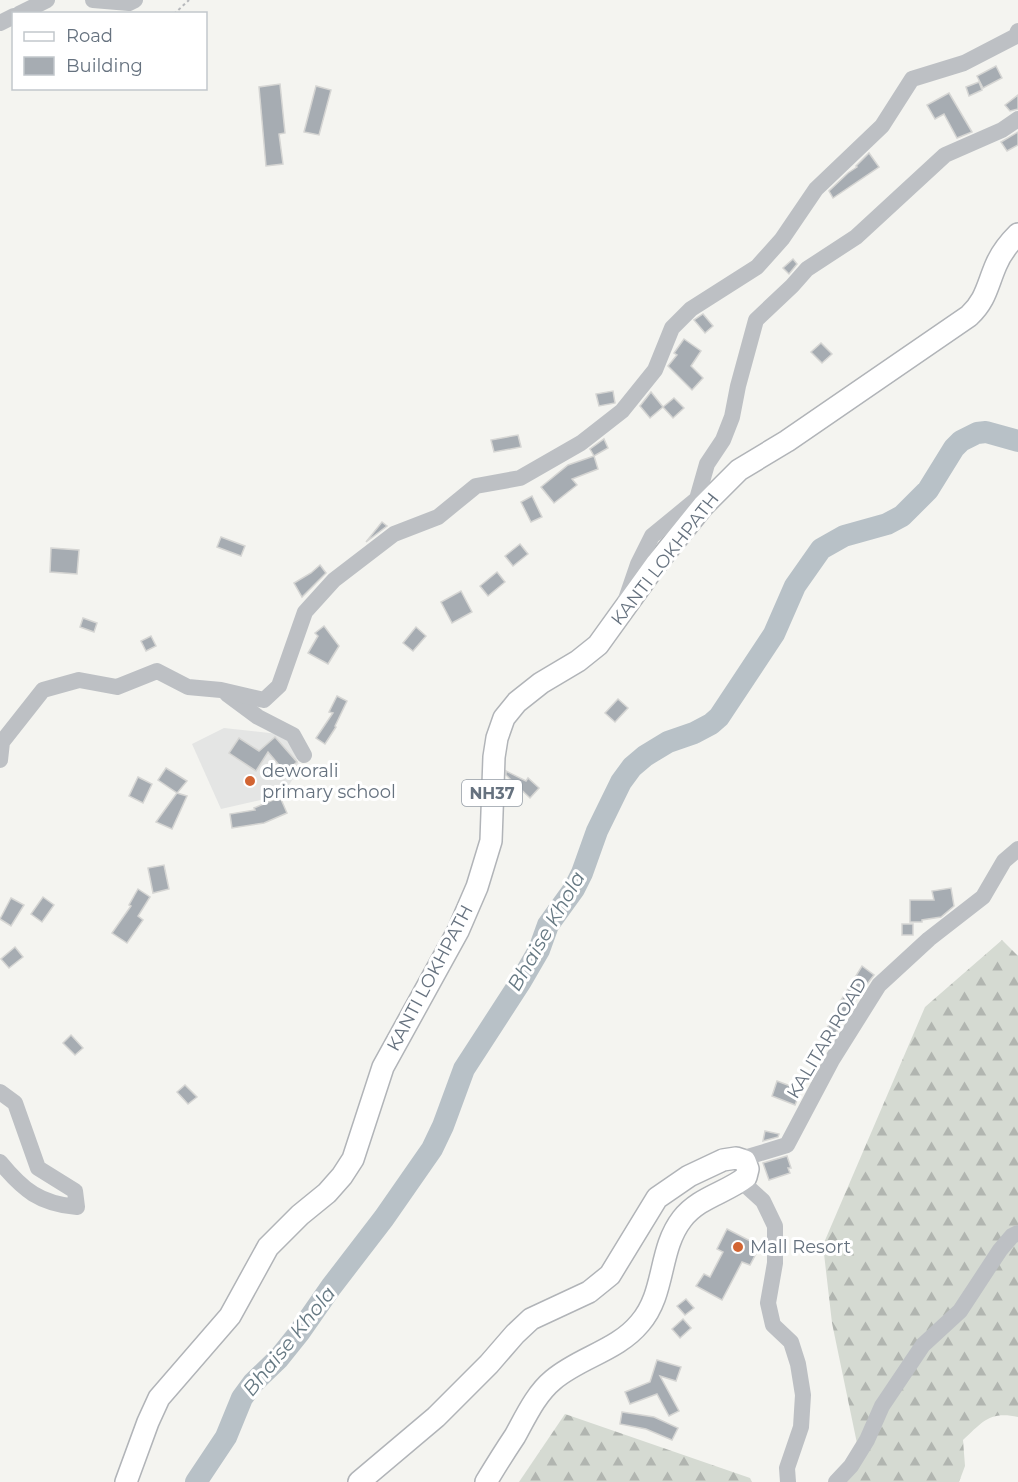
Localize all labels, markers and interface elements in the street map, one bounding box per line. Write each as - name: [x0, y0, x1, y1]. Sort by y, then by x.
- legend: [12, 12, 207, 90]
- text: Road: [66, 25, 113, 47]
- text: Building: [66, 55, 143, 77]
- street label: KANTI LOKHPATH: [606, 488, 724, 630]
- place label: deworali primary school: [262, 760, 396, 803]
- marker: deworali primary school: [243, 774, 257, 788]
- road number: NH37: [462, 780, 522, 806]
- water label: Bhaise Khola: [502, 867, 590, 995]
- street label: KANTI LOKHPATH: [382, 901, 478, 1055]
- street label: KALITAR ROAD: [782, 973, 872, 1103]
- place label: Mall Resort: [750, 1236, 851, 1258]
- marker: Mall Resort: [731, 1240, 745, 1254]
- water label: Bhaise Khola: [238, 1281, 340, 1401]

